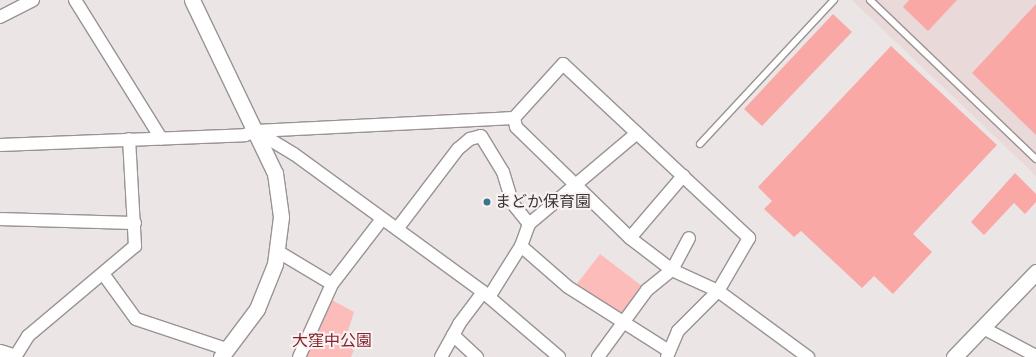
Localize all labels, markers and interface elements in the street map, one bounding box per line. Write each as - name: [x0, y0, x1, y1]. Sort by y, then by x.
- place label: まどか保育園: [495, 192, 591, 212]
- marker: まどか保育園: [482, 197, 492, 207]
- park label: 大窪中公園: [292, 331, 372, 351]

